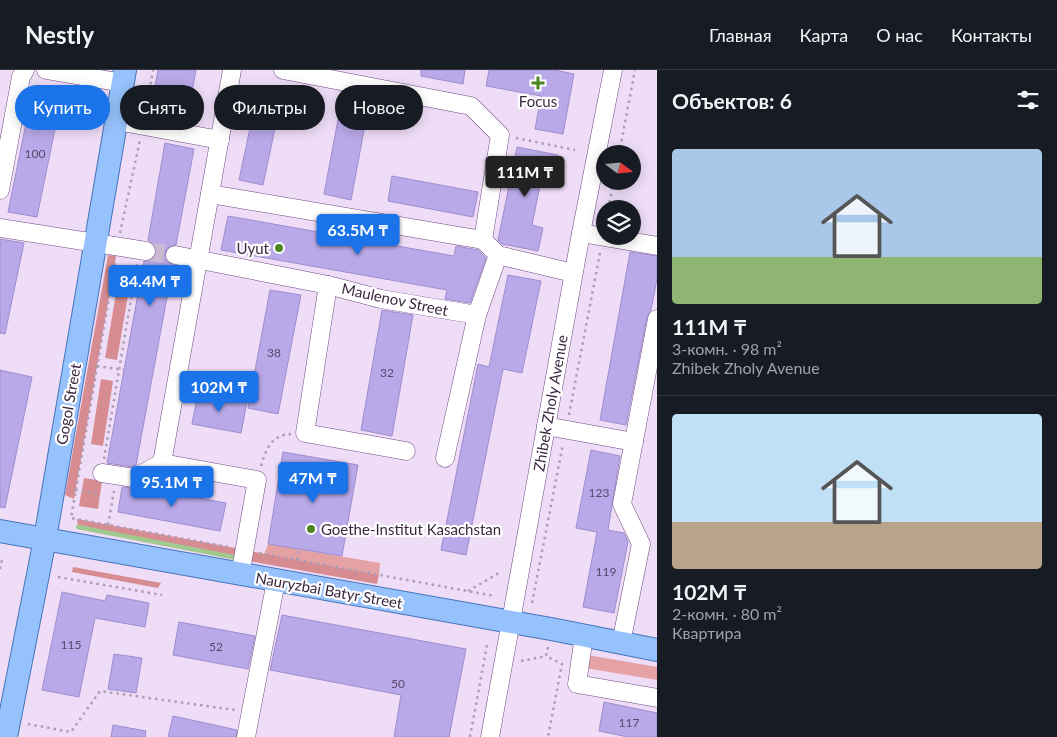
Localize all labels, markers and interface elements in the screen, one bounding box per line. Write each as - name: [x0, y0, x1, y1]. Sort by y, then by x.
- text: Nestly: [25, 20, 94, 49]
- text: Главная: [709, 24, 772, 46]
- text: Карта: [800, 24, 848, 46]
- text: О нас: [876, 24, 923, 46]
- text: Контакты: [951, 24, 1032, 46]
- marker: Focus: [531, 76, 545, 90]
- chip: Купить: [15, 85, 110, 130]
- chip: Снять: [120, 85, 204, 130]
- chip: Фильтры: [214, 85, 325, 130]
- chip: Новое: [335, 85, 423, 130]
- icon: filters: [1014, 86, 1042, 114]
- text: Объектов: 6: [672, 88, 792, 113]
- place label: Focus: [519, 92, 557, 110]
- north arrow: [596, 145, 641, 190]
- map controls: [596, 145, 641, 245]
- house number: 100: [25, 146, 45, 161]
- pin: 111M ₸: [484, 156, 566, 198]
- text: 111M ₸: [496, 162, 554, 181]
- icon: home: [812, 181, 902, 271]
- button: layers: [596, 200, 641, 245]
- pin: 63.5M ₸: [312, 214, 404, 256]
- text: 63.5M ₸: [328, 220, 388, 239]
- place label: Uyut: [237, 239, 270, 257]
- marker: Uyut: [273, 242, 285, 254]
- pin: 84.4M ₸: [104, 264, 196, 307]
- text: 84.4M ₸: [120, 271, 180, 290]
- street label: Maulenov Street: [340, 279, 450, 319]
- text: 111M ₸: [672, 314, 747, 339]
- street label: Zhibek Zholy Avenue: [529, 333, 571, 473]
- text: 3-комн. · 98 m²: [672, 339, 782, 358]
- house number: 38: [267, 345, 281, 360]
- text: Zhibek Zholy Avenue: [672, 358, 820, 377]
- street label: Gogol Street: [52, 361, 84, 446]
- house number: 32: [380, 365, 394, 380]
- pin: 102M ₸: [178, 370, 260, 413]
- text: 102M ₸: [190, 377, 248, 396]
- icon: home: [812, 447, 902, 537]
- pin: 47M ₸: [278, 462, 348, 504]
- pin: 95.1M ₸: [126, 466, 218, 508]
- text: 47M ₸: [289, 468, 337, 487]
- text: 95.1M ₸: [142, 472, 202, 491]
- house number: 123: [589, 485, 609, 500]
- place label: Goethe-Institut Kasachstan: [321, 520, 501, 538]
- marker: Goethe-Institut Kasachstan: [305, 523, 317, 535]
- house number: 119: [596, 564, 616, 579]
- street label: Nauryzbai Batyr Street: [254, 568, 404, 612]
- text: 102M ₸: [672, 579, 747, 604]
- text: 2-комн. · 80 m²: [672, 604, 782, 623]
- text: Квартира: [672, 623, 741, 642]
- house number: 115: [61, 637, 81, 652]
- house number: 52: [209, 639, 223, 654]
- house number: 50: [391, 676, 405, 691]
- house number: 117: [619, 715, 639, 730]

